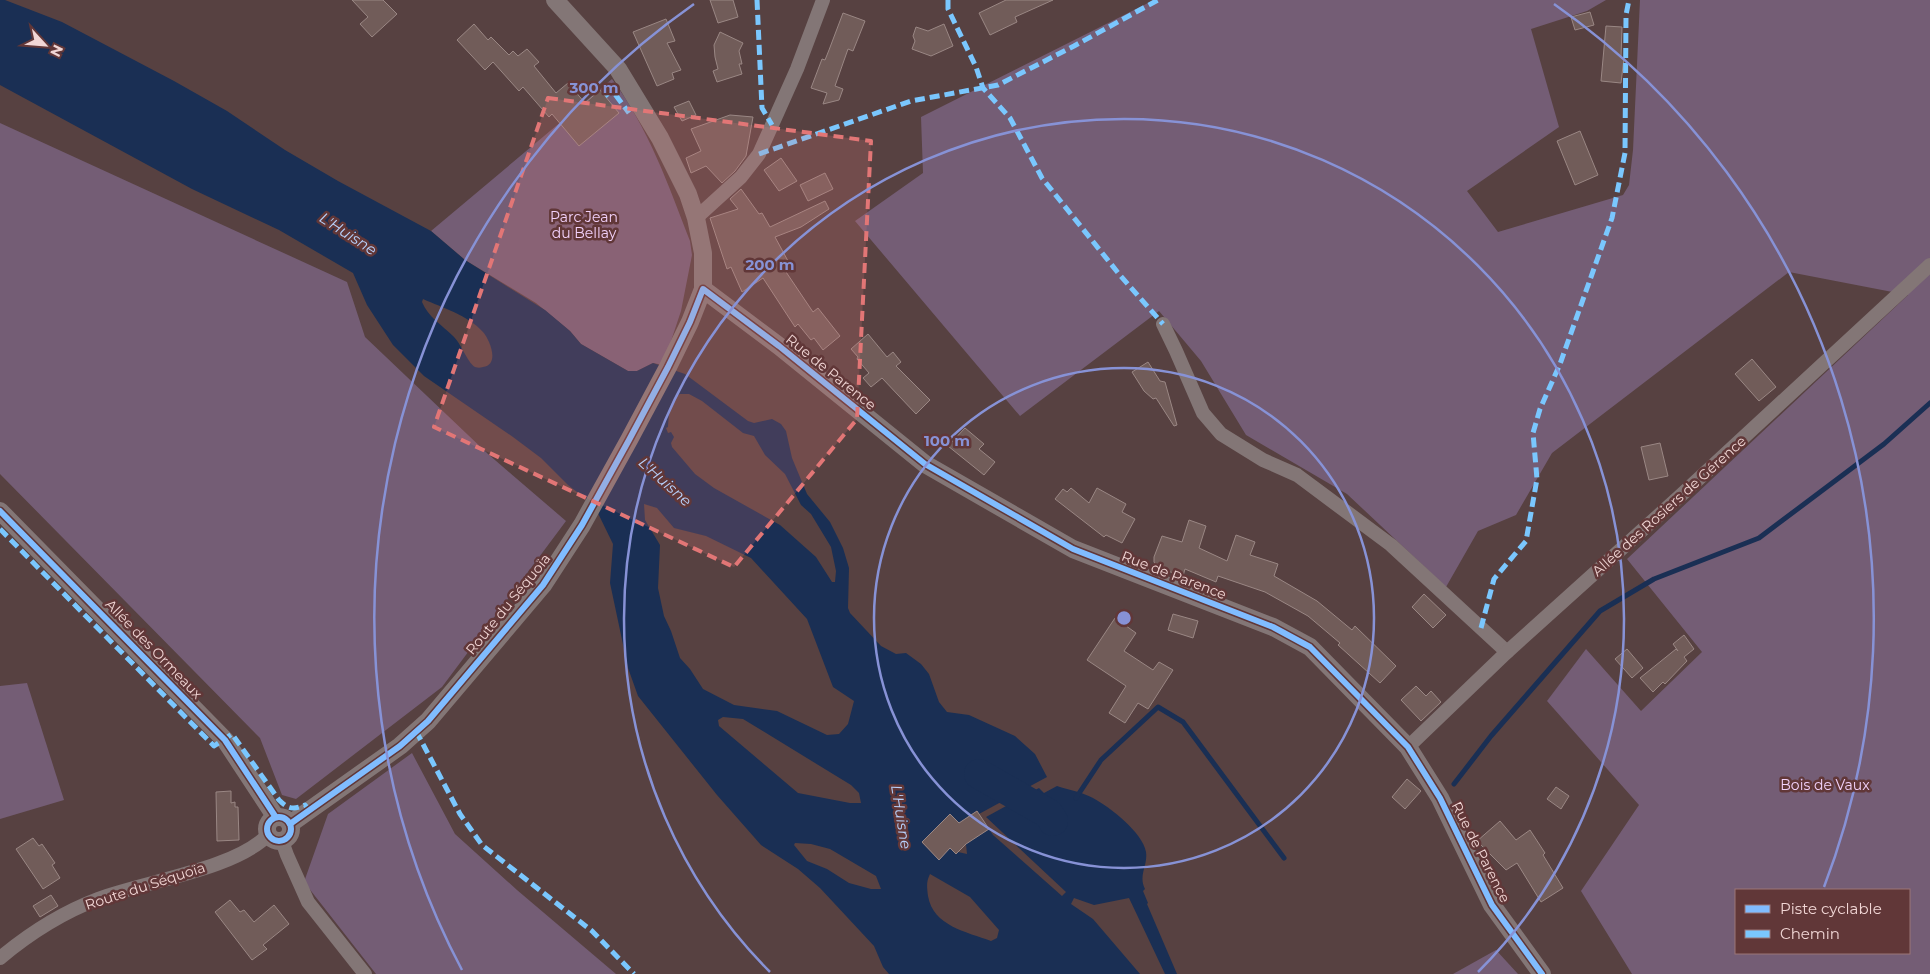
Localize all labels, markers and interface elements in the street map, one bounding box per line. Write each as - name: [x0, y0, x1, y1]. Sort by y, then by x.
- north arrow: [20, 20, 70, 70]
- text: N: [46, 42, 67, 60]
- text: 300 m: [568, 78, 619, 97]
- water label: L'Huisne: [316, 208, 381, 259]
- park label: Parc Jean du Bellay: [550, 208, 618, 242]
- text: 200 m: [745, 255, 795, 274]
- street label: Rue de Parence: [782, 330, 880, 414]
- text: 100 m: [924, 431, 970, 450]
- street label: Allée des Rosiers de Gérence: [1588, 432, 1750, 580]
- water label: L'Huisne: [635, 453, 696, 510]
- street label: Rue de Parence: [1119, 547, 1229, 603]
- street label: Route du Séquoïa: [462, 550, 554, 658]
- street label: Allée des Ormeaux: [102, 595, 207, 703]
- centre of rings: [1115, 609, 1133, 627]
- park label: Bois de Vaux: [1780, 776, 1870, 794]
- water label: L'Huisne: [887, 783, 916, 850]
- street label: Rue de Parence: [1448, 798, 1514, 906]
- street label: Route du Séquoïa: [83, 858, 207, 914]
- legend: [1735, 889, 1910, 954]
- text: Piste cyclable: [1780, 899, 1882, 918]
- text: Chemin: [1780, 924, 1840, 943]

